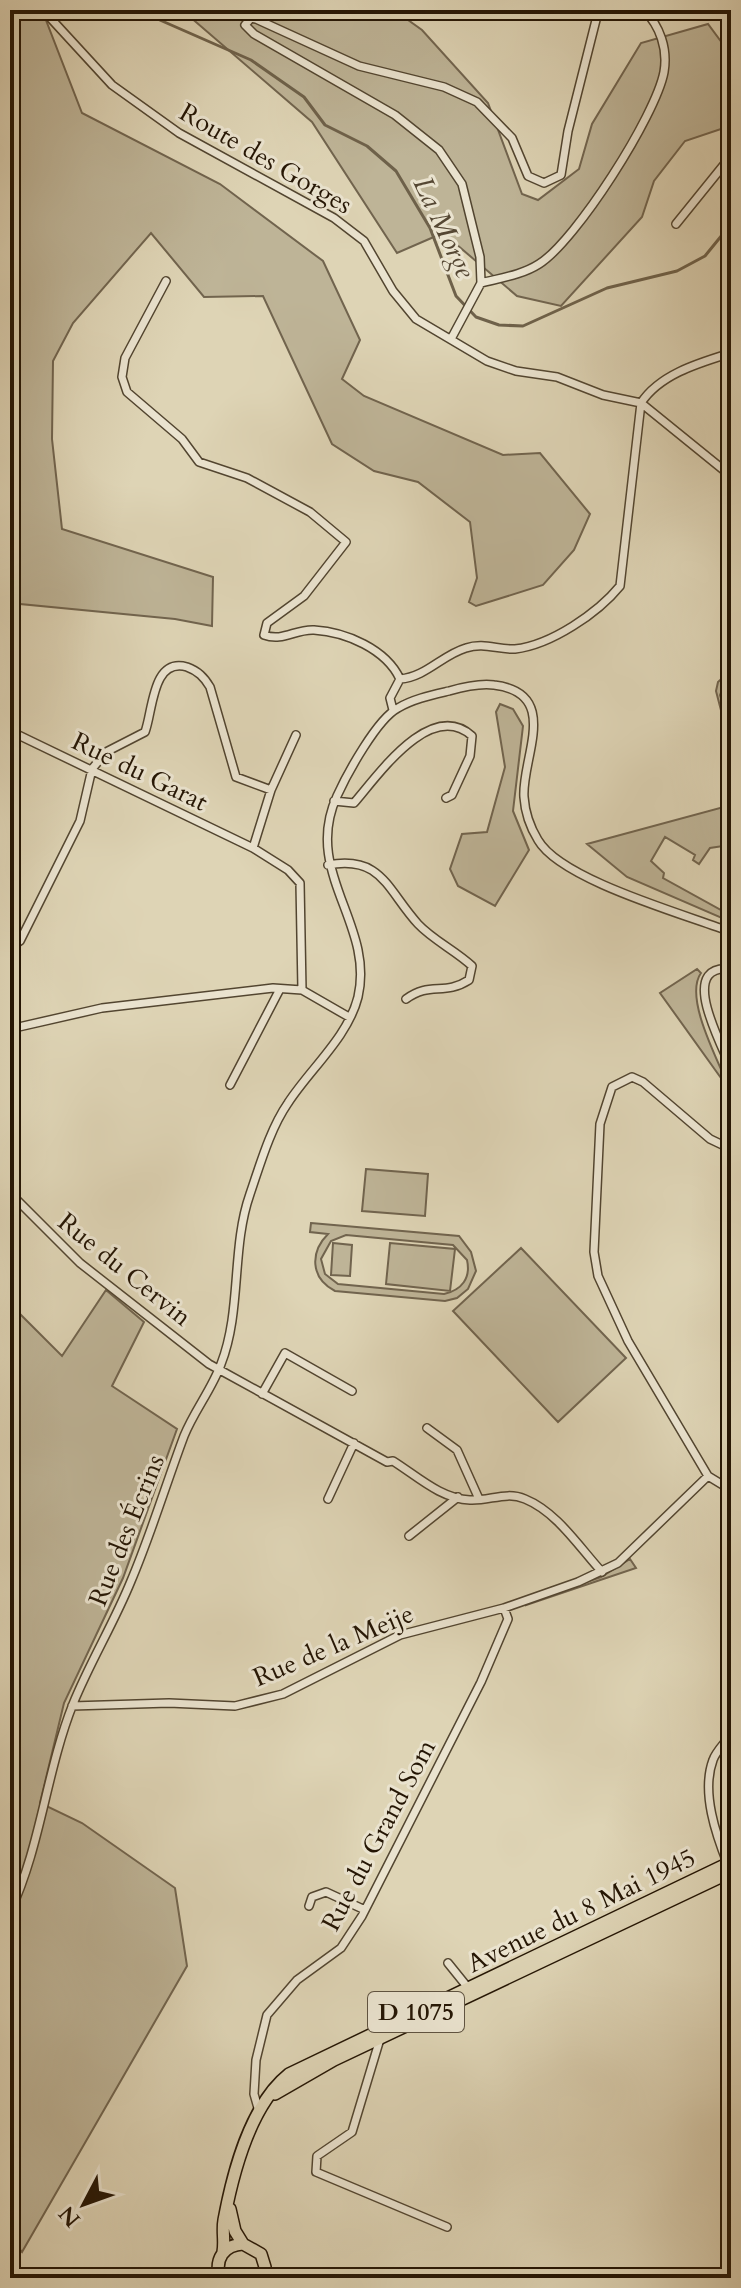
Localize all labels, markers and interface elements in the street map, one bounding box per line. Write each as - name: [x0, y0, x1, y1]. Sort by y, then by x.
- street label: Route des Gorges: [173, 95, 358, 222]
- water label: La Morge: [404, 170, 484, 285]
- street label: Rue du Garat: [66, 724, 213, 819]
- street label: Rue du Cervin: [50, 1205, 199, 1334]
- street label: Rue des Écrins: [80, 1449, 173, 1611]
- street label: Rue de la Meije: [248, 1596, 419, 1695]
- street label: Rue du Grand Som: [313, 1733, 444, 1937]
- street label: Avenue du 8 Mai 1945: [461, 1840, 701, 1981]
- road number: D 1075: [368, 1992, 464, 2032]
- north arrow: [44, 2164, 124, 2244]
- text: N: [52, 2199, 87, 2234]

